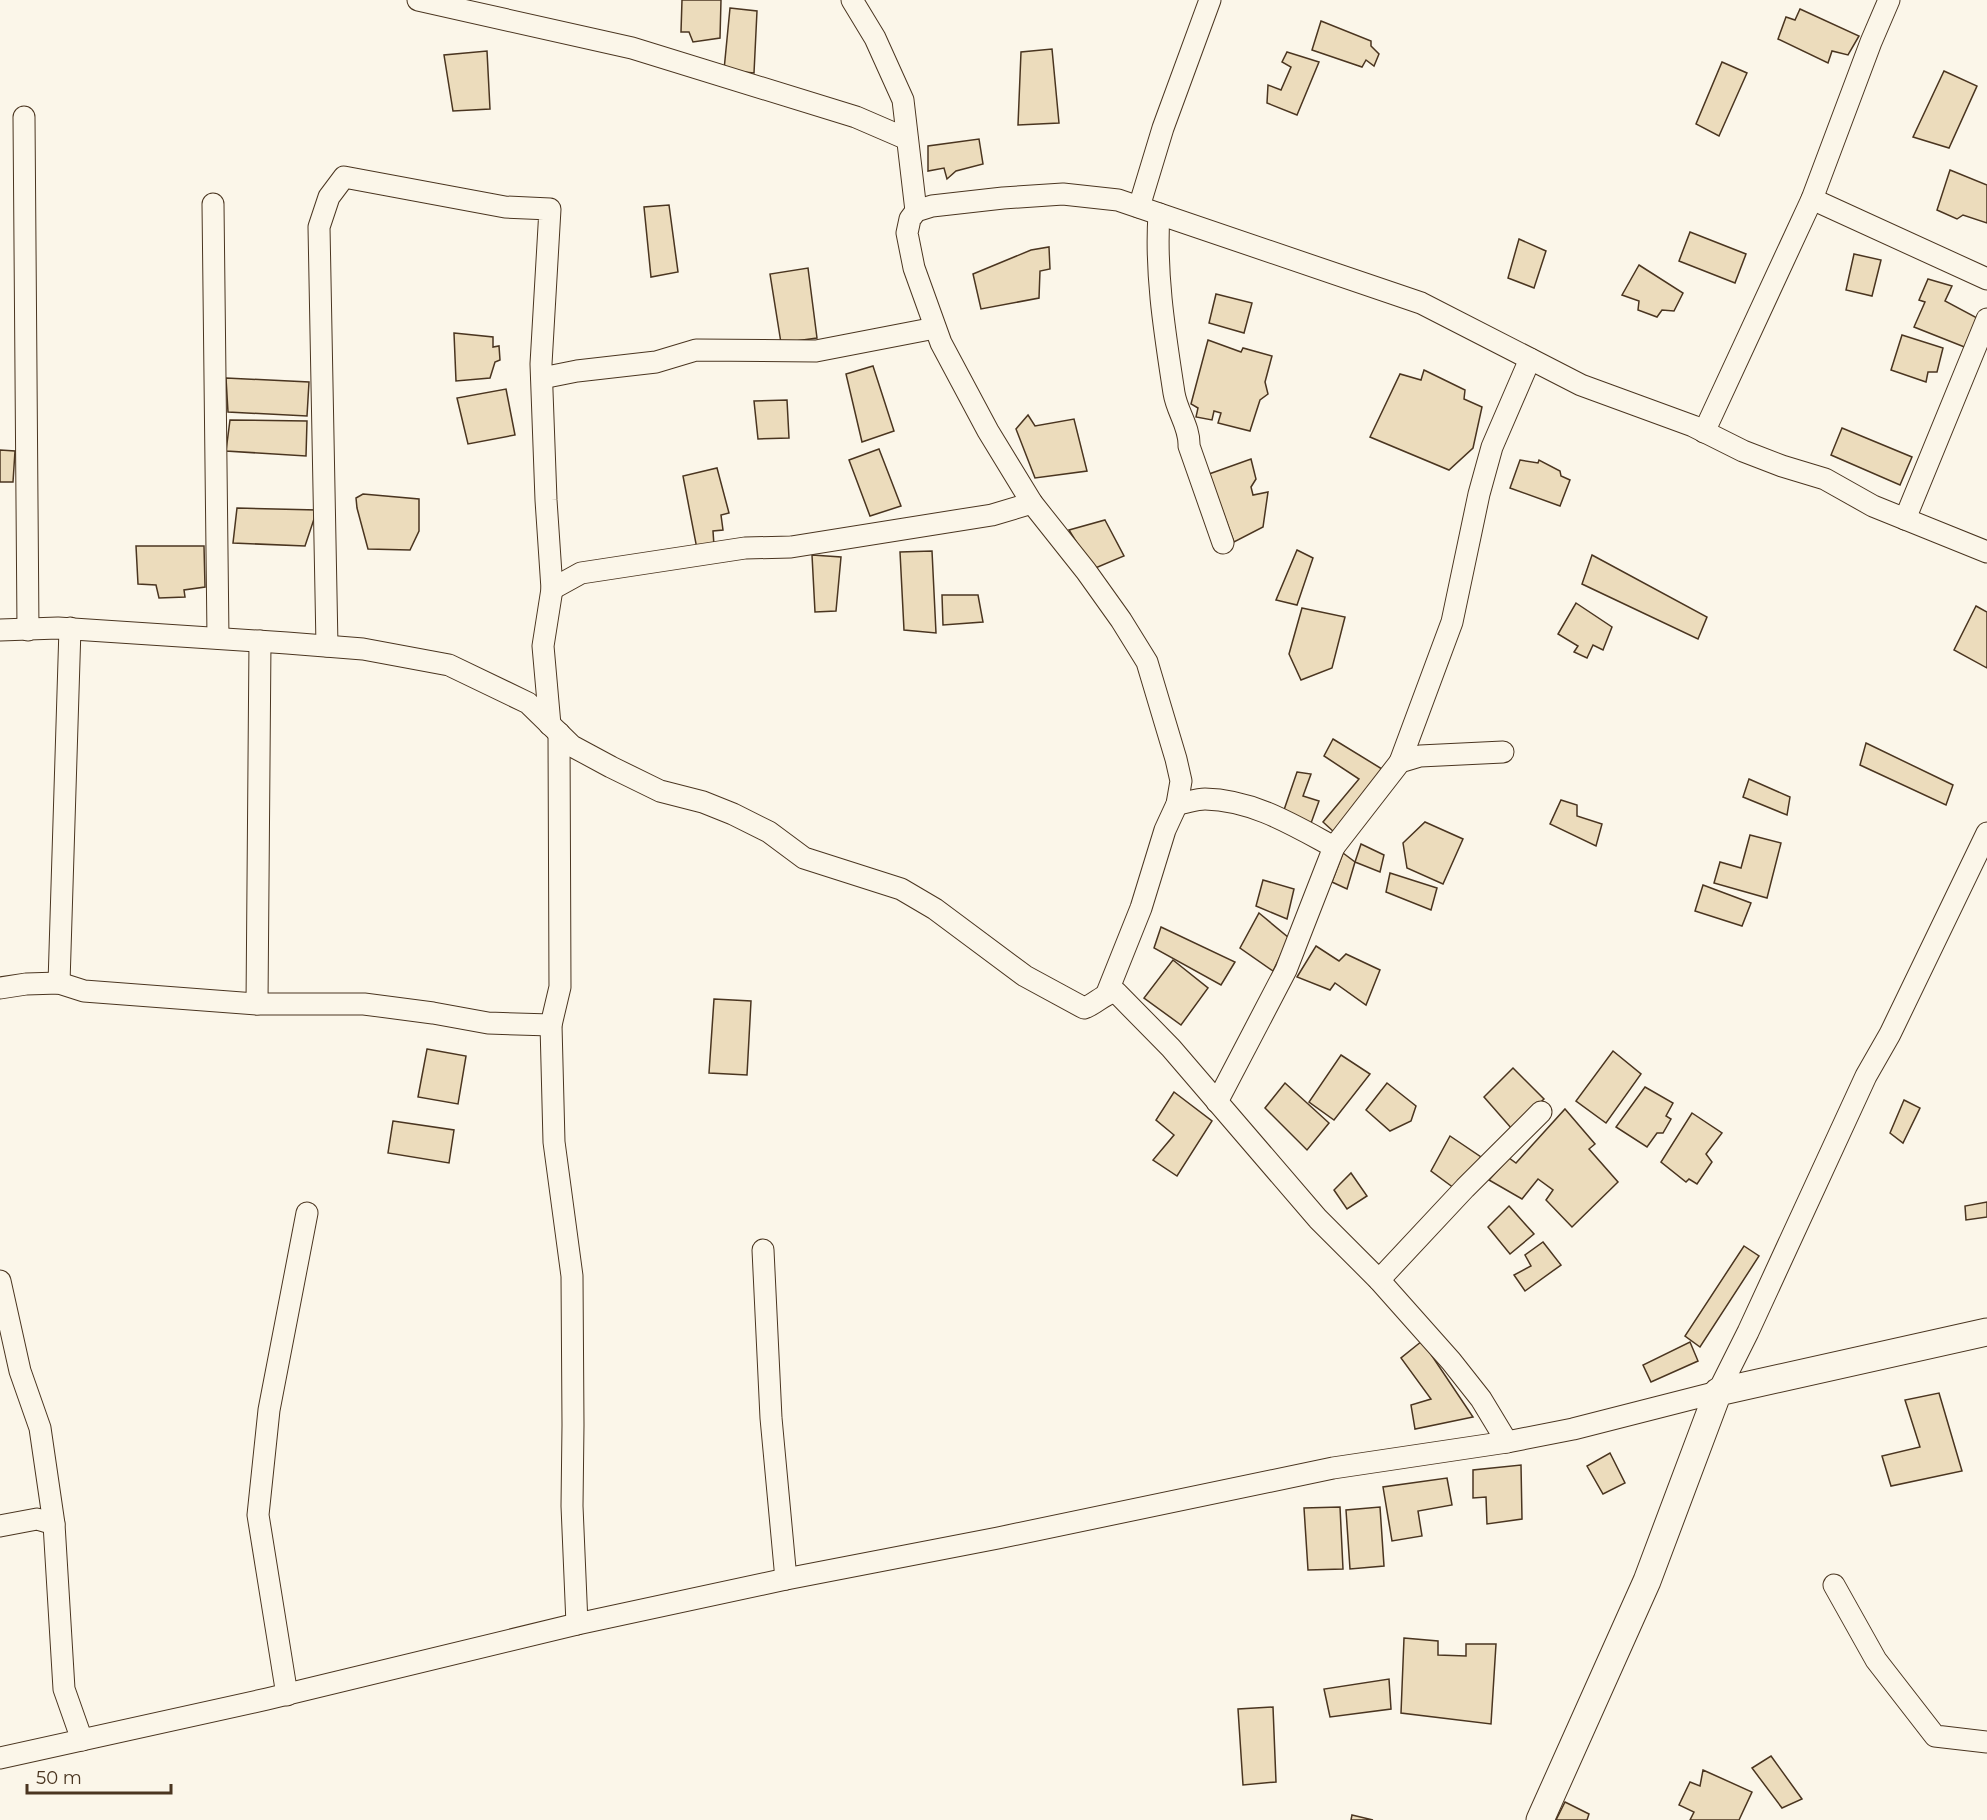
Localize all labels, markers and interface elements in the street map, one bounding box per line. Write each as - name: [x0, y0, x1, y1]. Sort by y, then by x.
- scale bar: [27, 1757, 171, 1795]
- text: 50 m: [36, 1767, 82, 1789]

